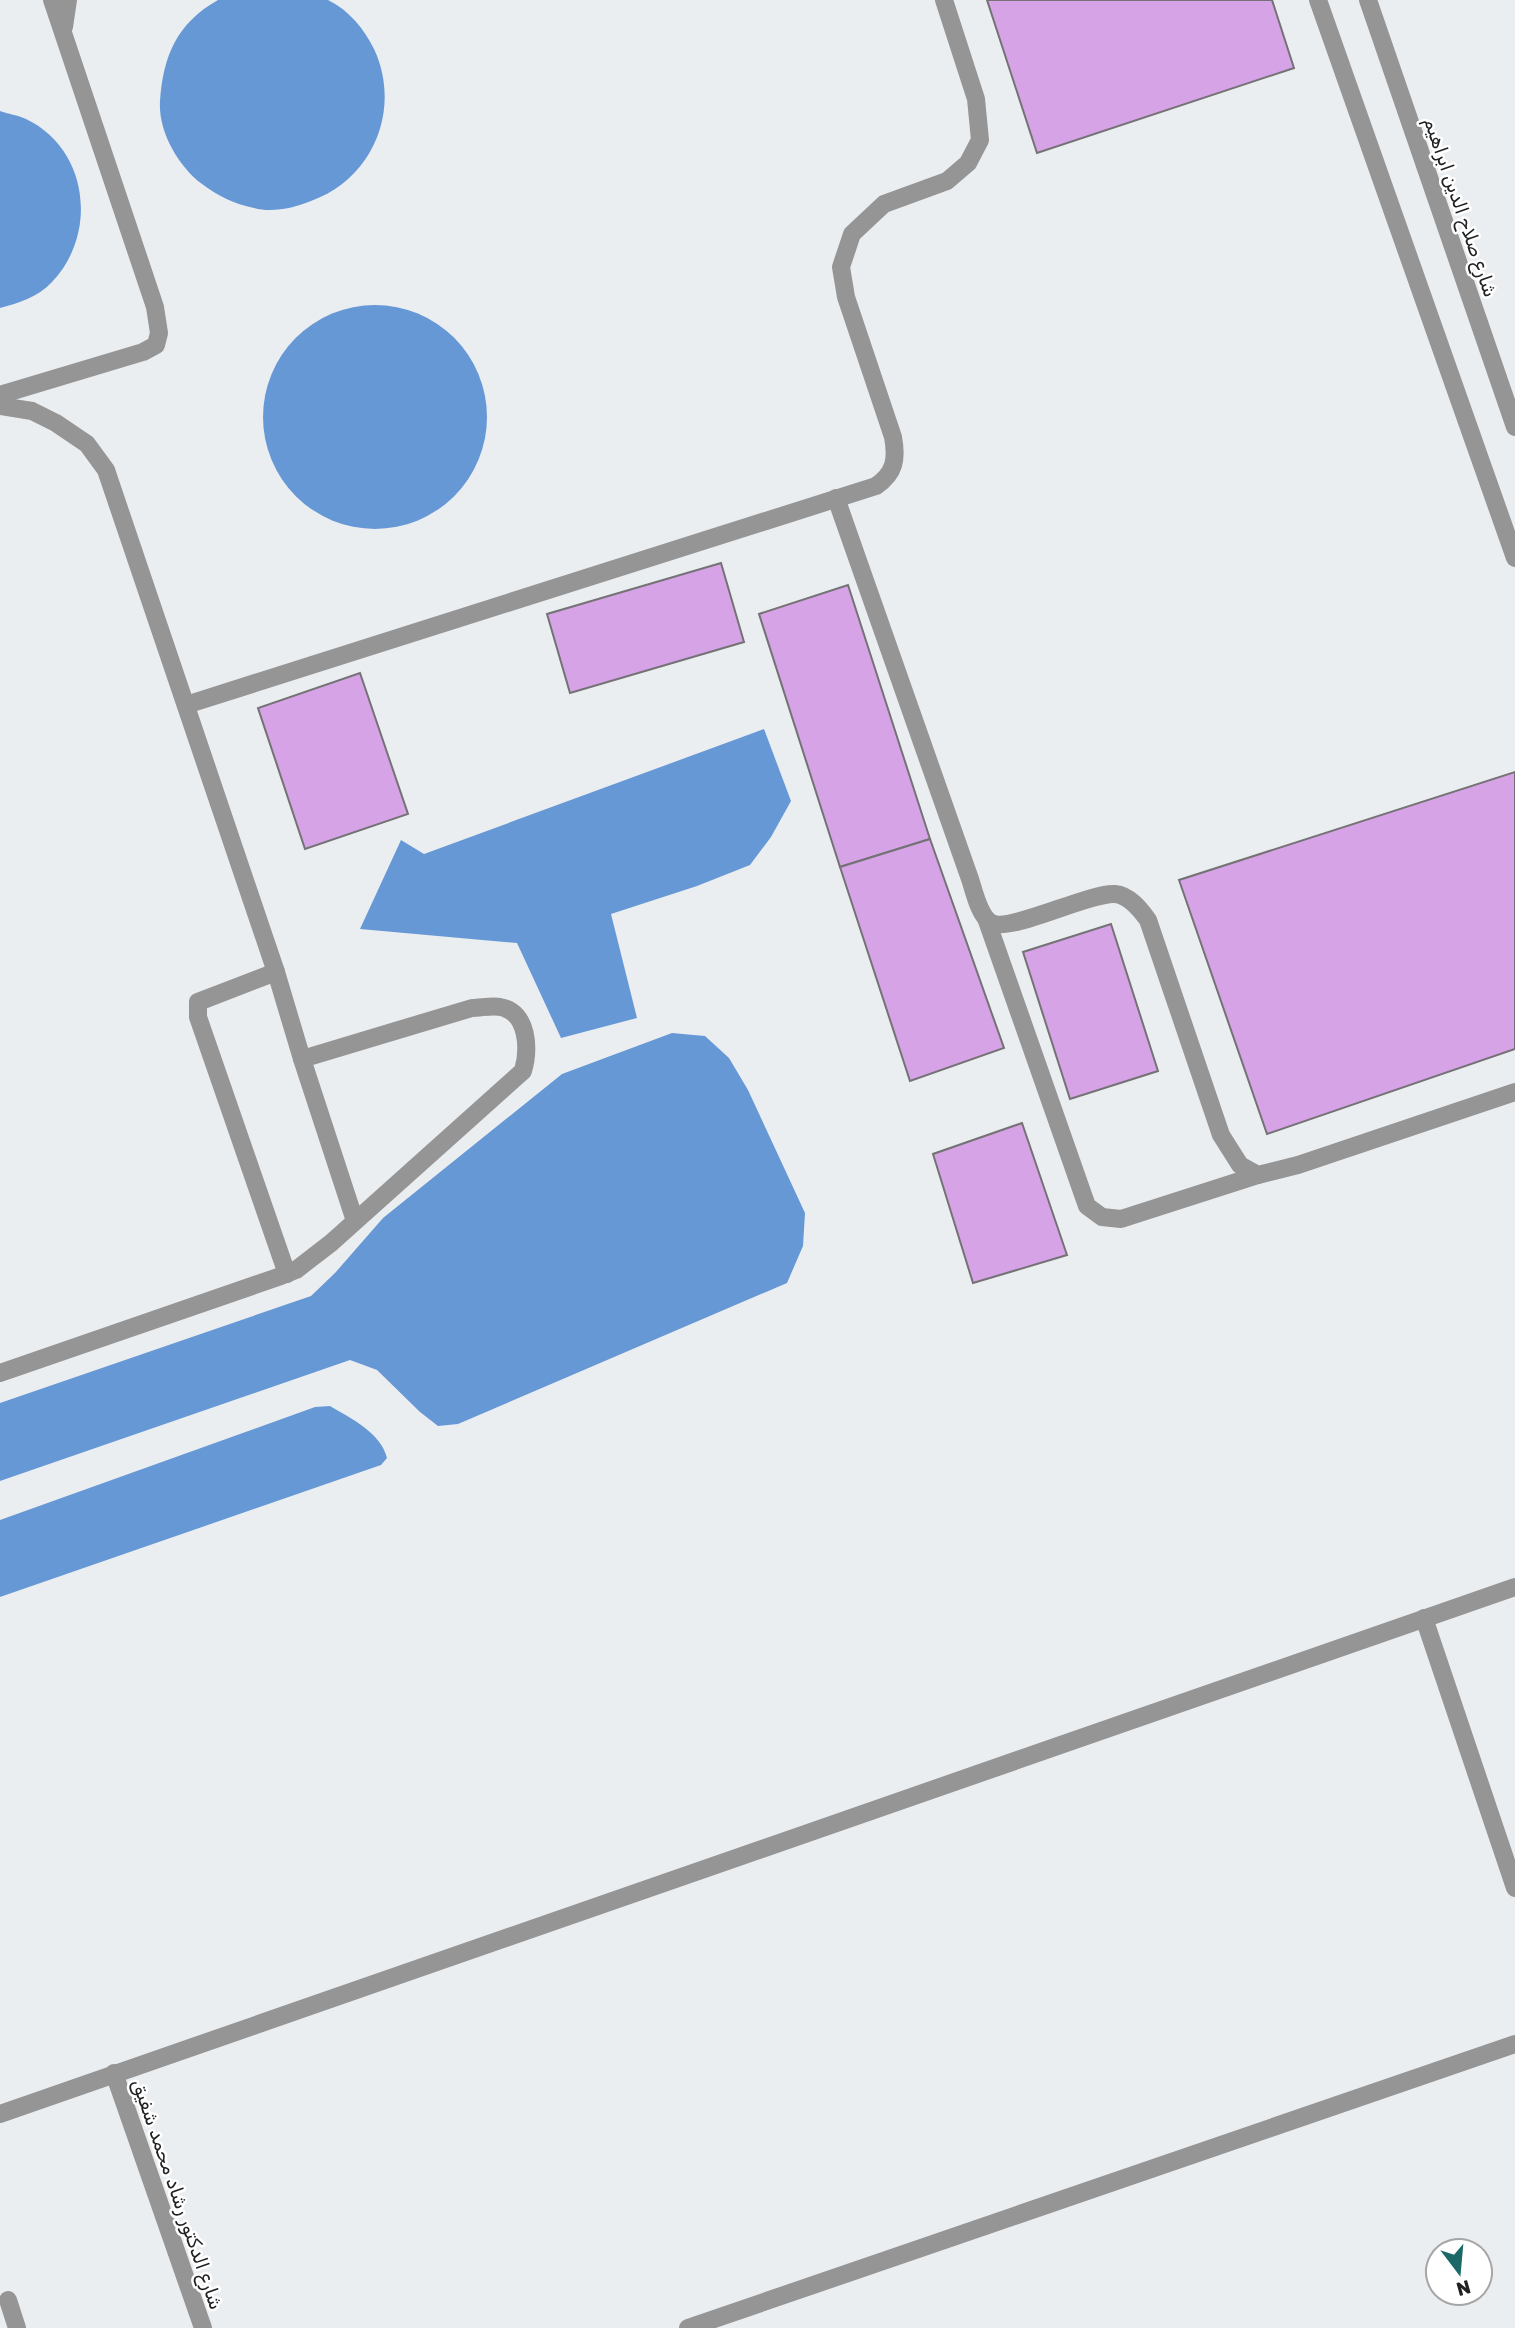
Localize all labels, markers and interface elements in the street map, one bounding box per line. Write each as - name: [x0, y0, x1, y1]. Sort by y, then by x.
- street label: شارع صلاح الدين ابراهيم: [1417, 114, 1502, 301]
- street label: شارع الدكتور رشاد محمد شفيق: [125, 2076, 228, 2313]
- north arrow: [1424, 2237, 1494, 2307]
- text: N: [1454, 2275, 1473, 2301]

